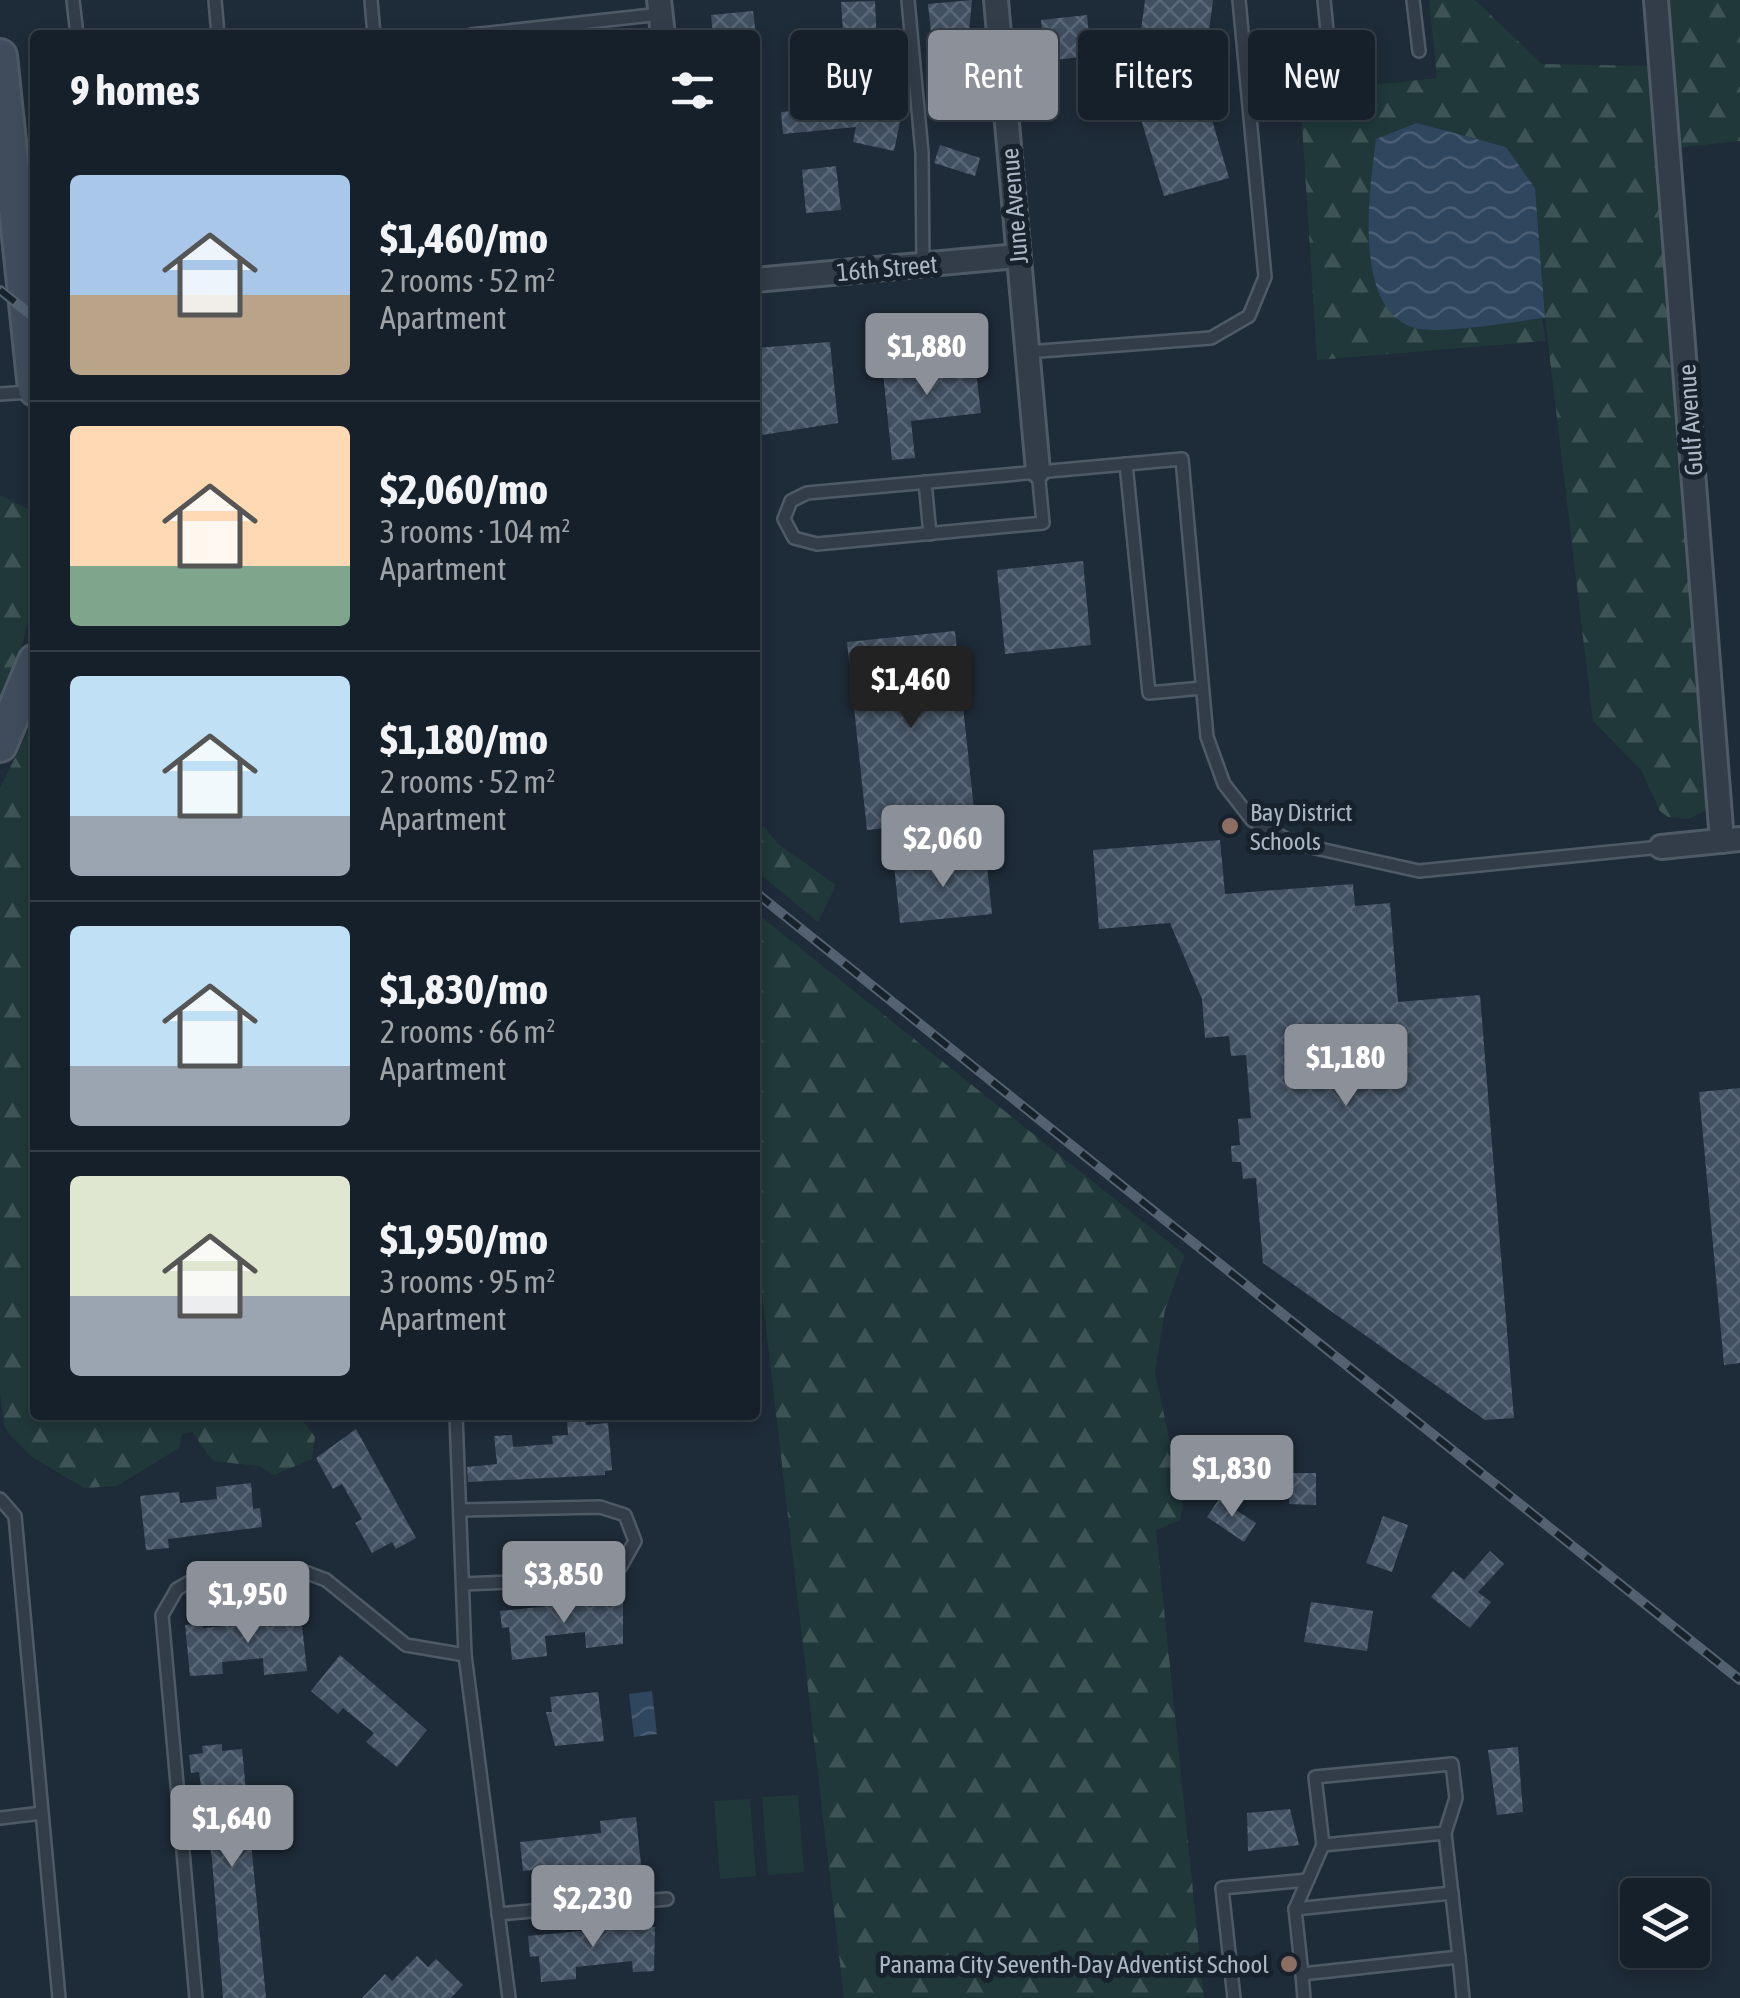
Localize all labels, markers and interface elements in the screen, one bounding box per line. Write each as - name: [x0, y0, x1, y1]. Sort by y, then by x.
- chip: Buy: [790, 30, 908, 120]
- chip: Rent: [928, 30, 1058, 120]
- chip: Filters: [1078, 30, 1228, 120]
- chip: New: [1248, 30, 1375, 120]
- icon: filters: [665, 63, 720, 118]
- text: 9 homes: [70, 66, 200, 114]
- street label: June Avenue: [995, 147, 1033, 265]
- text: $1,460/mo: [380, 214, 548, 262]
- icon: home: [150, 215, 270, 335]
- street label: 16th Street: [835, 250, 939, 286]
- text: 2 rooms · 52 m²: [380, 262, 555, 299]
- text: Apartment: [380, 299, 506, 336]
- pin: $1,880: [846, 313, 1008, 398]
- text: $1,880: [887, 327, 967, 364]
- street label: Gulf Avenue: [1672, 363, 1708, 477]
- text: $2,060/mo: [380, 465, 548, 513]
- icon: home: [150, 466, 270, 586]
- text: 3 rooms · 104 m²: [380, 513, 570, 550]
- text: Apartment: [380, 550, 506, 587]
- pin: $1,460: [830, 646, 992, 731]
- text: $1,460: [871, 660, 951, 697]
- text: $1,180/mo: [380, 715, 548, 763]
- icon: home: [150, 716, 270, 836]
- text: 2 rooms · 52 m²: [380, 763, 555, 800]
- place label: Bay District Schools: [1250, 798, 1353, 855]
- text: Apartment: [380, 800, 506, 837]
- pin: $2,060: [862, 805, 1024, 890]
- marker: Bay District Schools: [1219, 815, 1241, 837]
- text: $2,060: [903, 819, 983, 856]
- text: $1,830/mo: [380, 965, 548, 1013]
- icon: home: [150, 966, 270, 1086]
- text: 2 rooms · 66 m²: [380, 1013, 555, 1050]
- pin: $1,180: [1265, 1024, 1427, 1109]
- text: $1,180: [1306, 1038, 1386, 1075]
- text: Apartment: [380, 1050, 506, 1087]
- text: $1,950/mo: [380, 1215, 548, 1263]
- icon: home: [150, 1216, 270, 1336]
- text: 3 rooms · 95 m²: [380, 1263, 555, 1300]
- text: Apartment: [380, 1300, 506, 1337]
- pin: $1,830: [1151, 1435, 1313, 1520]
- text: $1,830: [1192, 1449, 1272, 1486]
- pin: $3,850: [483, 1541, 645, 1626]
- text: $3,850: [524, 1555, 604, 1592]
- pin: $1,950: [167, 1561, 329, 1646]
- text: $1,950: [208, 1575, 288, 1612]
- pin: $1,640: [151, 1785, 313, 1870]
- text: $1,640: [192, 1799, 272, 1836]
- pin: $2,230: [512, 1865, 674, 1950]
- map controls: [1620, 1878, 1710, 1968]
- button: layers: [1620, 1878, 1710, 1968]
- text: $2,230: [553, 1879, 633, 1916]
- place label: Panama City Seventh-Day Adventist School: [879, 1950, 1269, 1978]
- marker: Panama City Seventh-Day Adventist School: [1278, 1953, 1300, 1975]

